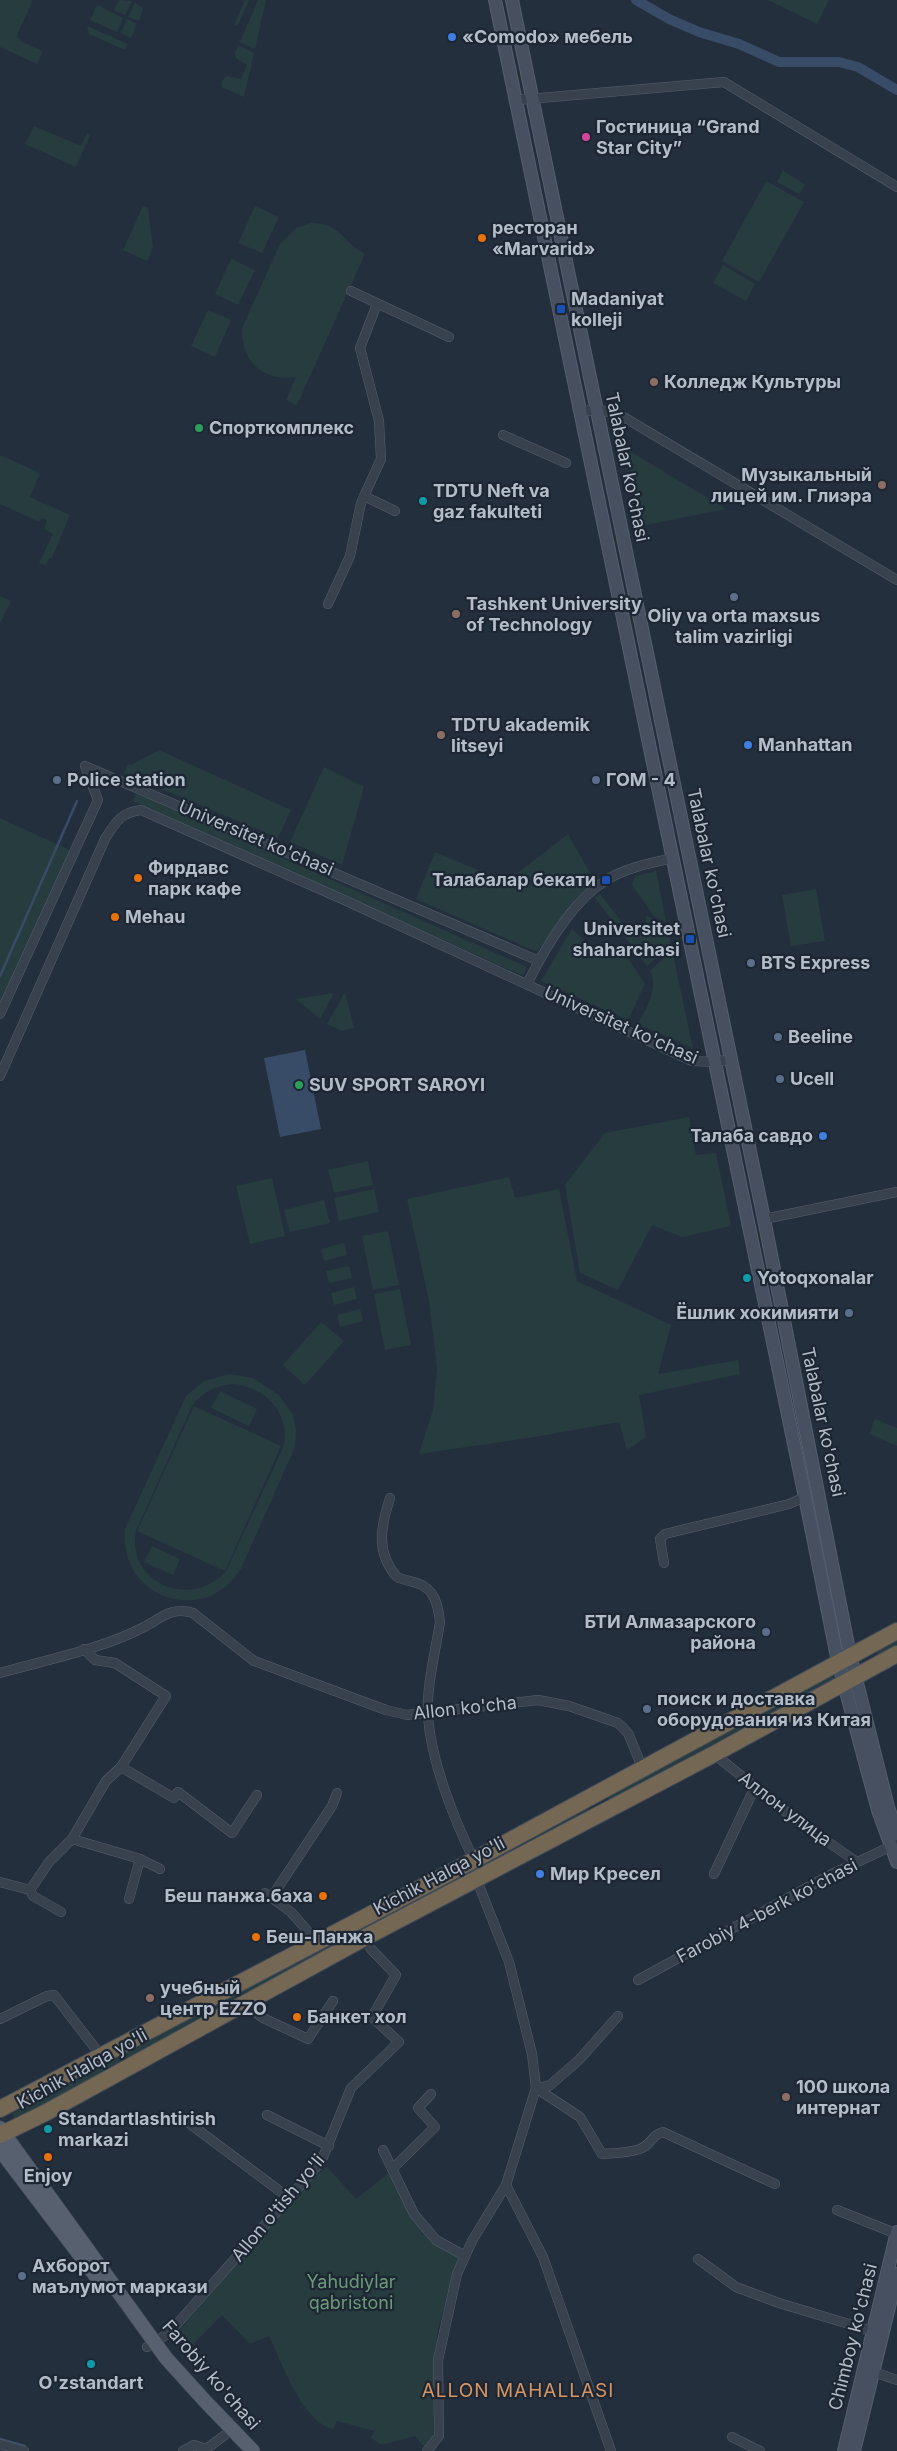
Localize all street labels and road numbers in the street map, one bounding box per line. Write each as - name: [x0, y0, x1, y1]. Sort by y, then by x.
- street label: Talabalar ko'chasi: [601, 390, 654, 544]
- street label: Talabalar ko'chasi: [683, 786, 736, 940]
- street label: Universitet ko'chasi: [175, 795, 337, 880]
- street label: Universitet ko'chasi: [541, 981, 702, 1068]
- street label: Talabalar ko'chasi: [797, 1345, 850, 1499]
- street label: Allon ko'cha: [412, 1692, 518, 1723]
- street label: Аллон улица: [735, 1767, 836, 1850]
- street label: Kichik Halqa yo'li: [370, 1832, 508, 1919]
- street label: Farobiy 4-berk ko'chasi: [673, 1854, 861, 1967]
- street label: Kichik Halqa yo'li: [13, 2024, 150, 2113]
- street label: Allon o'tish yo'li: [227, 2150, 329, 2266]
- street label: Chimboy ko'chasi: [824, 2261, 881, 2412]
- street label: Farobiy ko'chasi: [158, 2316, 265, 2434]

